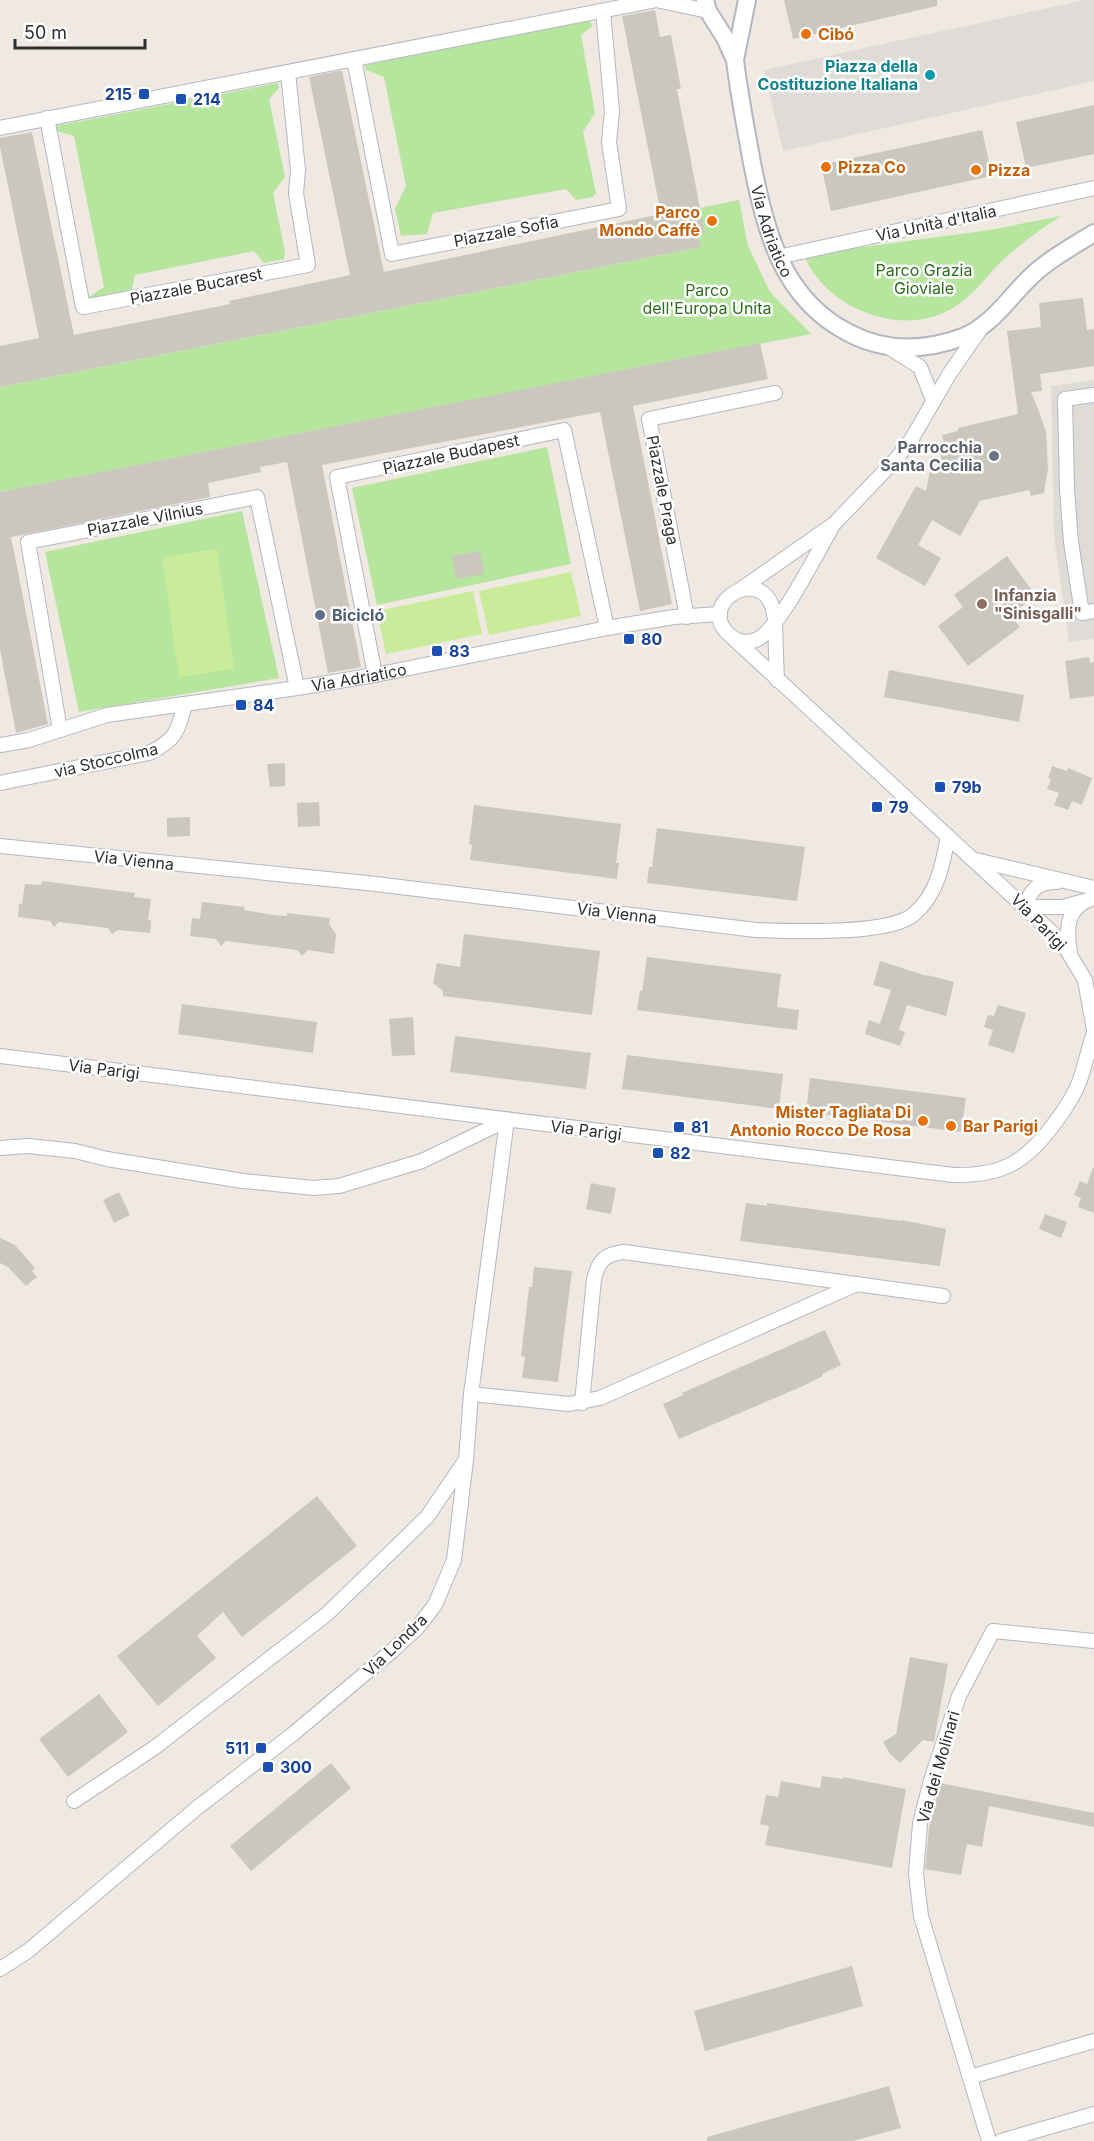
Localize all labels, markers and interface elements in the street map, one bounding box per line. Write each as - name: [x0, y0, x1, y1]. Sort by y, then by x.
- scale bar: [15, 12, 146, 50]
- text: 50 m: [24, 22, 67, 43]
- place label: Cibó: [818, 24, 854, 44]
- marker: Cibó: [799, 27, 813, 41]
- place label: Piazza della Costituzione Italiana: [758, 56, 918, 94]
- marker: Piazza della Costituzione Italiana: [923, 68, 937, 82]
- place label: 215: [105, 84, 132, 104]
- marker: 215: [137, 87, 151, 101]
- place label: 214: [193, 89, 221, 109]
- marker: 214: [174, 92, 188, 106]
- place label: Pizza Co: [838, 157, 906, 177]
- marker: Pizza Co: [819, 160, 833, 174]
- place label: Pizza: [988, 160, 1030, 180]
- marker: Pizza: [969, 163, 983, 177]
- street label: Via Adriatico: [747, 183, 797, 281]
- street label: Via Unità d'Italia: [874, 200, 998, 246]
- place label: Parco Mondo Caffè: [599, 202, 700, 240]
- street label: Piazzale Sofia: [452, 211, 560, 251]
- marker: Parco Mondo Caffè: [705, 214, 719, 228]
- park label: Parco Grazia Gioviale: [876, 260, 972, 298]
- street label: Piazzale Bucarest: [128, 263, 264, 309]
- park label: Parco dell'Europa Unita: [642, 280, 772, 318]
- street label: Piazzale Budapest: [381, 430, 521, 478]
- street label: Piazzale Praga: [643, 433, 683, 547]
- place label: Parrocchia Santa Cecilia: [880, 437, 982, 475]
- marker: Parrocchia Santa Cecilia: [987, 449, 1001, 463]
- street label: Piazzale Vilnius: [85, 498, 205, 540]
- place label: Infanzia "Sinisgalli": [994, 585, 1082, 623]
- marker: Infanzia "Sinisgalli": [975, 597, 989, 611]
- place label: Bicicló: [332, 605, 384, 625]
- marker: Bicicló: [313, 608, 327, 622]
- place label: 80: [641, 629, 662, 649]
- marker: 80: [622, 632, 636, 646]
- place label: 83: [449, 641, 470, 661]
- marker: 83: [430, 644, 444, 658]
- street label: Via Adriatico: [310, 659, 408, 695]
- place label: 84: [253, 695, 274, 715]
- marker: 84: [234, 698, 248, 712]
- street label: via Stoccolma: [52, 738, 160, 782]
- place label: 79b: [952, 777, 982, 797]
- marker: 79b: [933, 780, 947, 794]
- place label: 79: [889, 797, 909, 817]
- marker: 79: [870, 800, 884, 814]
- street label: Via Vienna: [93, 846, 175, 874]
- street label: Via Parigi: [1007, 889, 1071, 955]
- street label: Via Vienna: [576, 898, 658, 928]
- street label: Via Parigi: [67, 1055, 141, 1083]
- place label: Mister Tagliata Di Antonio Rocco De Rosa: [730, 1102, 911, 1140]
- marker: Mister Tagliata Di Antonio Rocco De Rosa: [916, 1114, 930, 1128]
- street label: Via Parigi: [549, 1116, 623, 1144]
- place label: Bar Parigi: [963, 1116, 1038, 1136]
- place label: 81: [691, 1117, 708, 1137]
- marker: Bar Parigi: [944, 1119, 958, 1133]
- marker: 81: [672, 1120, 686, 1134]
- place label: 82: [670, 1143, 691, 1163]
- marker: 82: [651, 1146, 665, 1160]
- street label: Via Londra: [359, 1610, 431, 1680]
- street label: Via dei Molinari: [912, 1708, 964, 1826]
- place label: 511: [225, 1738, 249, 1758]
- marker: 511: [254, 1741, 268, 1755]
- place label: 300: [280, 1757, 312, 1777]
- marker: 300: [261, 1760, 275, 1774]

